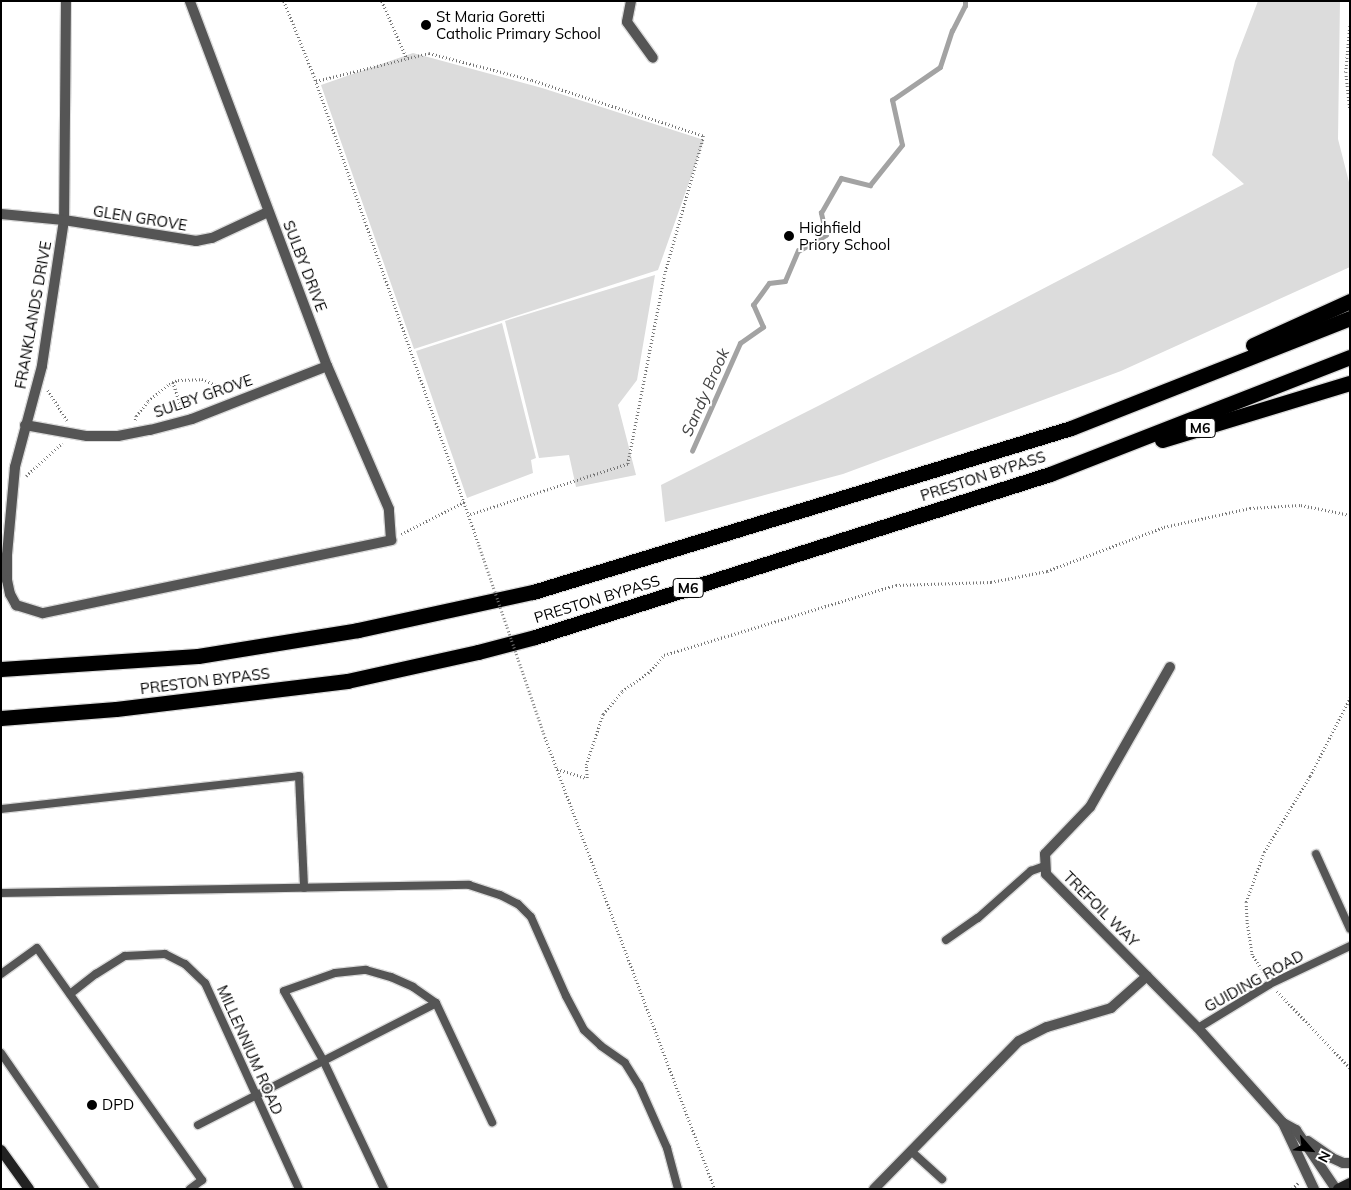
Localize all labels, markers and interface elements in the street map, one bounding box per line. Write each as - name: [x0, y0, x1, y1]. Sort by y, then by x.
- place label: St Maria Goretti Catholic Primary School: [436, 7, 601, 42]
- marker: St Maria Goretti Catholic Primary School: [420, 19, 432, 31]
- street label: GLEN GROVE: [92, 202, 188, 234]
- street label: SULBY DRIVE: [279, 218, 331, 314]
- place label: Highfield Priory School: [799, 218, 890, 253]
- marker: Highfield Priory School: [783, 230, 795, 242]
- street label: FRANKLANDS DRIVE: [11, 240, 55, 390]
- water label: Sandy Brook: [677, 345, 733, 439]
- street label: SULBY GROVE: [151, 371, 255, 421]
- road number: M6: [1184, 416, 1216, 439]
- street label: PRESTON BYPASS: [918, 447, 1048, 505]
- street label: PRESTON BYPASS: [532, 571, 662, 627]
- road number: M6: [672, 576, 704, 600]
- street label: PRESTON BYPASS: [139, 664, 271, 698]
- street label: TREFOIL WAY: [1060, 868, 1142, 950]
- street label: GUIDING ROAD: [1201, 946, 1307, 1016]
- street label: MILLENNIUM ROAD: [213, 982, 287, 1118]
- place label: DPD: [102, 1096, 134, 1114]
- marker: DPD: [86, 1099, 98, 1111]
- north arrow: [1286, 1125, 1336, 1175]
- text: N: [1314, 1148, 1335, 1166]

